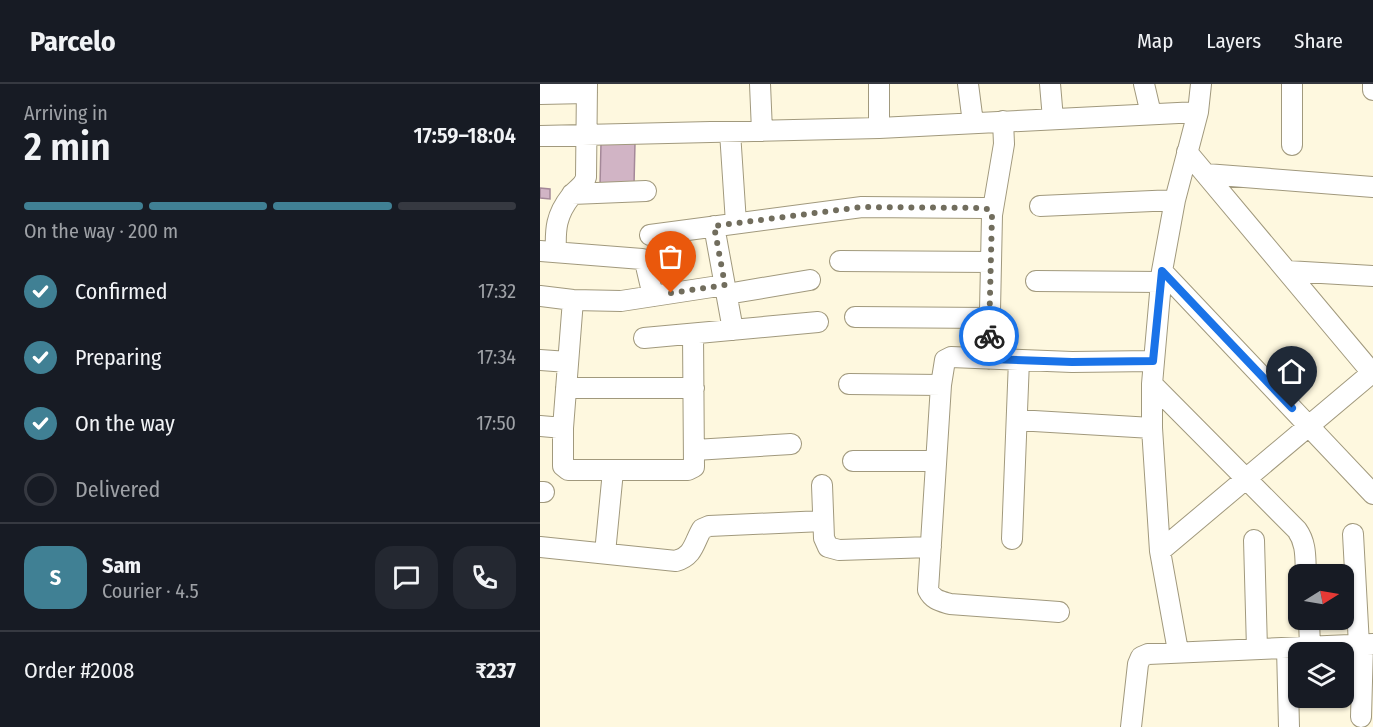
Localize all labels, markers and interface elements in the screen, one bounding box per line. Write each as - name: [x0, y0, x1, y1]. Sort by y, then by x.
- text: Parcelo: [30, 25, 116, 58]
- text: Map: [1137, 28, 1173, 54]
- text: Layers: [1206, 28, 1261, 54]
- text: Share: [1294, 28, 1343, 54]
- text: Arriving in: [24, 101, 108, 125]
- text: 17:59–18:04: [413, 122, 516, 149]
- text: 2 min: [24, 124, 111, 170]
- text: On the way · 200 m: [24, 219, 178, 243]
- pin: [645, 231, 696, 293]
- icon: bag: [654, 240, 687, 273]
- icon: check: [24, 275, 57, 308]
- text: Confirmed: [75, 278, 168, 305]
- text: 17:32: [478, 279, 516, 303]
- courier: [959, 306, 1019, 366]
- icon: bike: [973, 320, 1006, 353]
- icon: check: [24, 341, 57, 374]
- text: Preparing: [75, 344, 161, 371]
- text: 17:34: [477, 345, 516, 369]
- pin: [1266, 346, 1317, 408]
- icon: home: [1275, 355, 1308, 388]
- icon: check: [24, 407, 57, 440]
- text: On the way: [75, 410, 175, 437]
- text: 17:50: [476, 411, 516, 435]
- text: Delivered: [75, 476, 160, 503]
- button: chat: [375, 546, 438, 609]
- button: phone: [453, 546, 516, 609]
- text: Sam: [102, 552, 141, 579]
- text: S: [50, 564, 61, 591]
- north arrow: [1288, 564, 1354, 630]
- map controls: [1288, 564, 1354, 708]
- text: Courier · 4.5: [102, 579, 199, 603]
- button: layers: [1288, 642, 1354, 708]
- text: Order #2008: [24, 657, 134, 684]
- text: ₹237: [475, 657, 516, 684]

